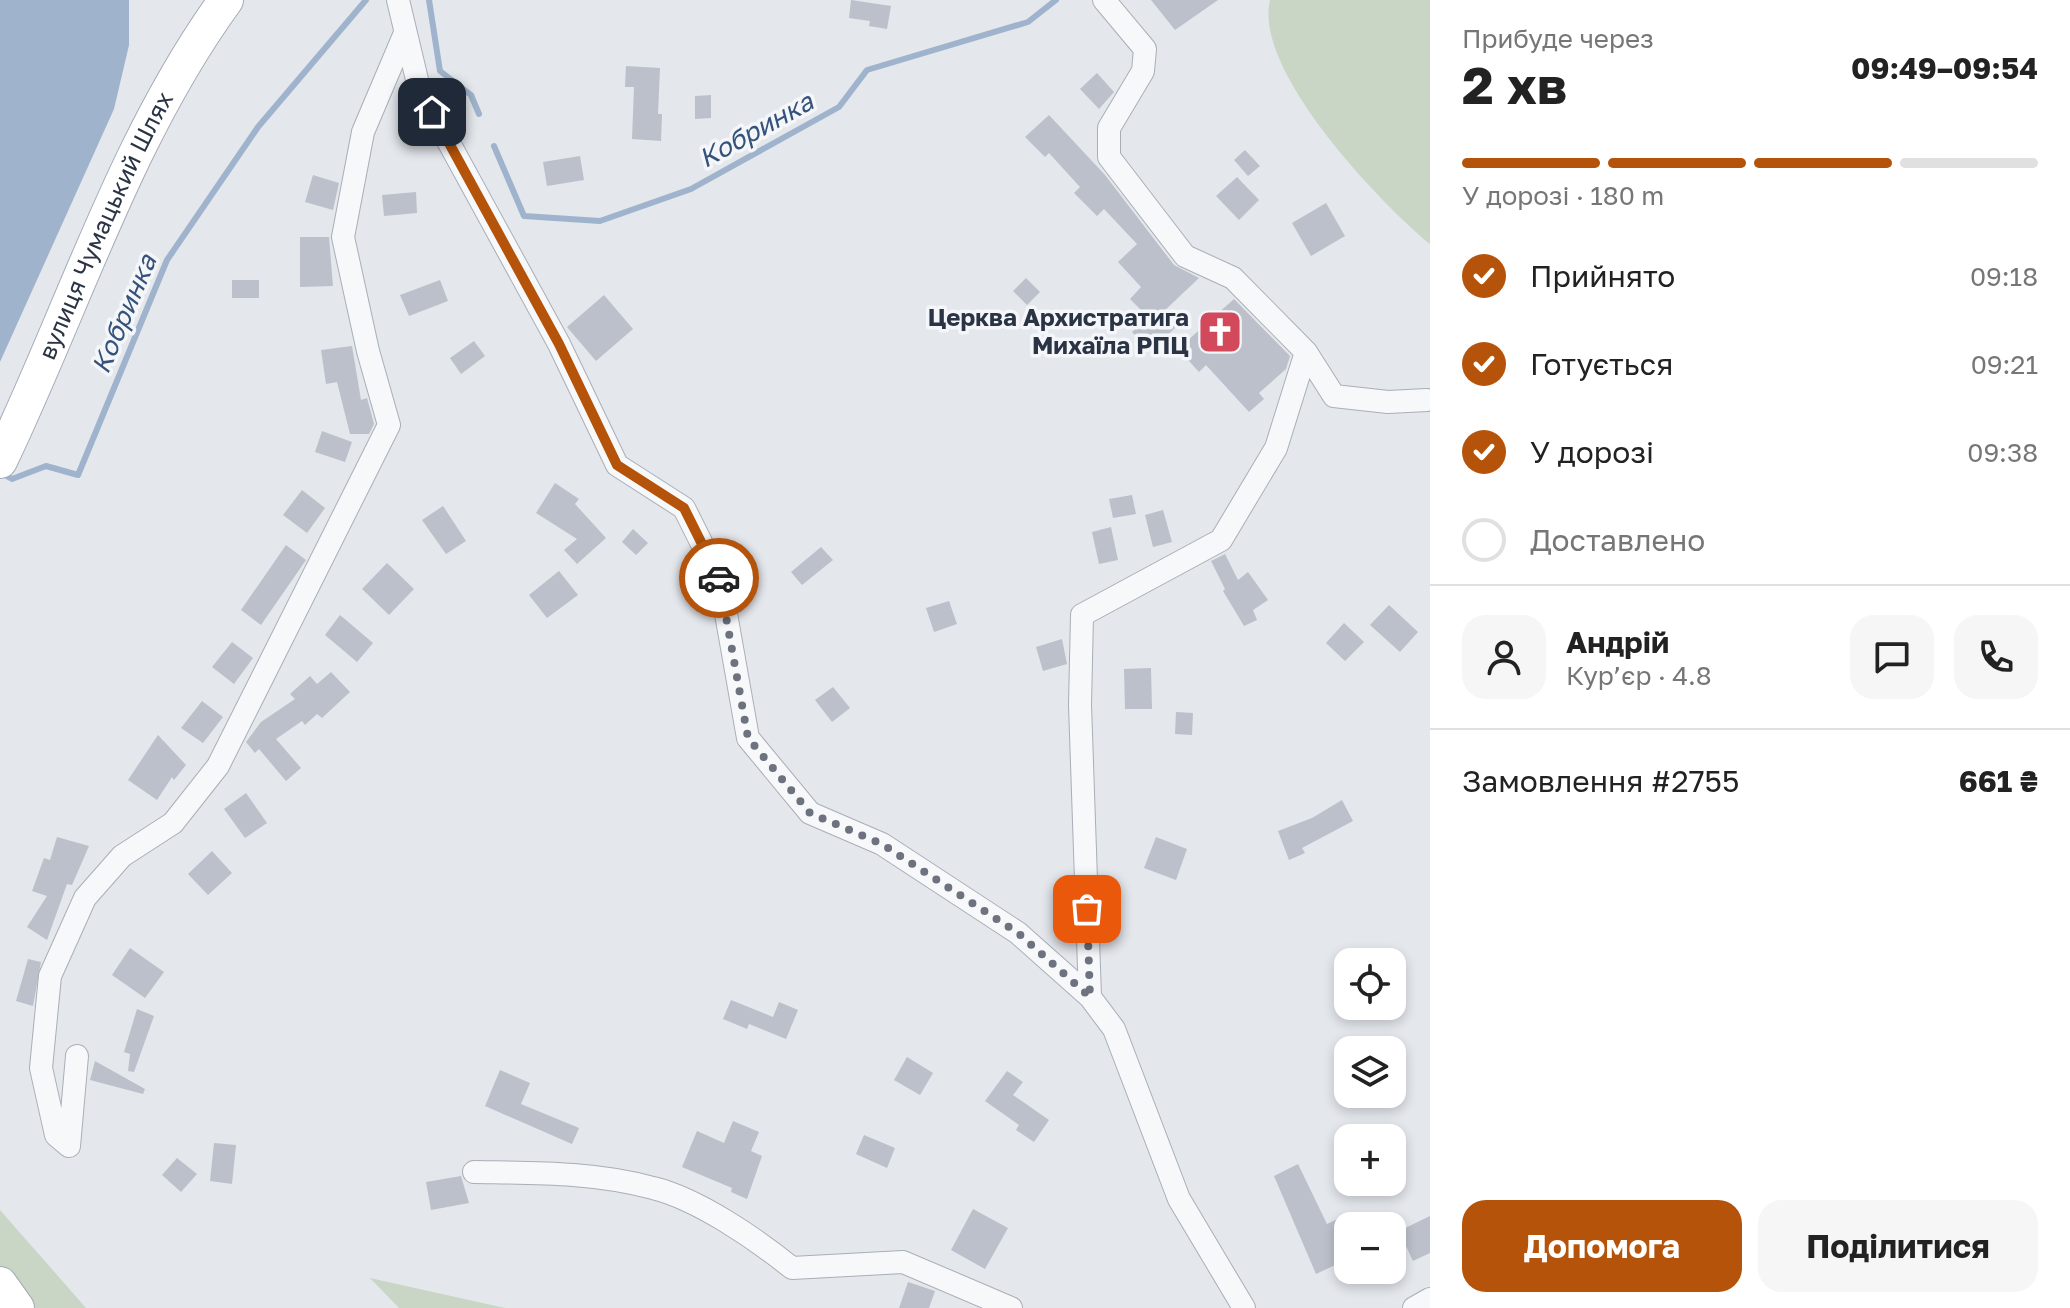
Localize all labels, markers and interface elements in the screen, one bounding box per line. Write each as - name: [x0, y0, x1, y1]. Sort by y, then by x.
- text: Прибуде через: [1462, 23, 1654, 54]
- text: 09:49–09:54: [1851, 50, 2038, 86]
- text: 2 хв: [1462, 53, 1567, 115]
- pin: [398, 78, 466, 146]
- water label: Кобринка: [693, 85, 819, 174]
- street label: вулиця Чумацький Шлях: [31, 86, 178, 363]
- icon: home: [410, 90, 454, 134]
- text: У дорозі · 180 m: [1462, 180, 1664, 211]
- water label: Кобринка: [85, 249, 163, 378]
- icon: check: [1462, 254, 1506, 298]
- text: Прийнято: [1530, 258, 1675, 294]
- text: 09:18: [1970, 261, 2038, 292]
- place label: Церква Архистратига Михаїла РПЦ: [928, 302, 1189, 359]
- church icon: Церква Архистратига Михаїла РПЦ: [1196, 308, 1244, 356]
- icon: check: [1462, 342, 1506, 386]
- text: Готується: [1530, 346, 1673, 382]
- text: 09:21: [1971, 349, 2038, 380]
- icon: check: [1462, 430, 1506, 474]
- text: У дорозі: [1530, 434, 1654, 470]
- text: 09:38: [1967, 437, 2038, 468]
- text: Доставлено: [1530, 522, 1705, 558]
- courier: [679, 538, 759, 618]
- icon: car: [697, 556, 741, 600]
- button: person: [1462, 615, 1546, 699]
- button: chat: [1850, 615, 1934, 699]
- button: phone: [1954, 615, 2038, 699]
- text: Андрій: [1566, 624, 1669, 660]
- text: Кур’єр · 4.8: [1566, 660, 1712, 691]
- text: Замовлення #2755: [1462, 763, 1739, 799]
- text: 661 ₴: [1959, 763, 2038, 799]
- pin: [1053, 875, 1121, 943]
- icon: bag: [1065, 887, 1109, 931]
- map controls: [1334, 948, 1406, 1284]
- button: locate: [1334, 948, 1406, 1020]
- button: layers: [1334, 1036, 1406, 1108]
- button: +: [1334, 1124, 1406, 1196]
- button: Допомога: [1462, 1200, 1742, 1292]
- button: Поділитися: [1758, 1200, 2038, 1292]
- button: −: [1334, 1212, 1406, 1284]

